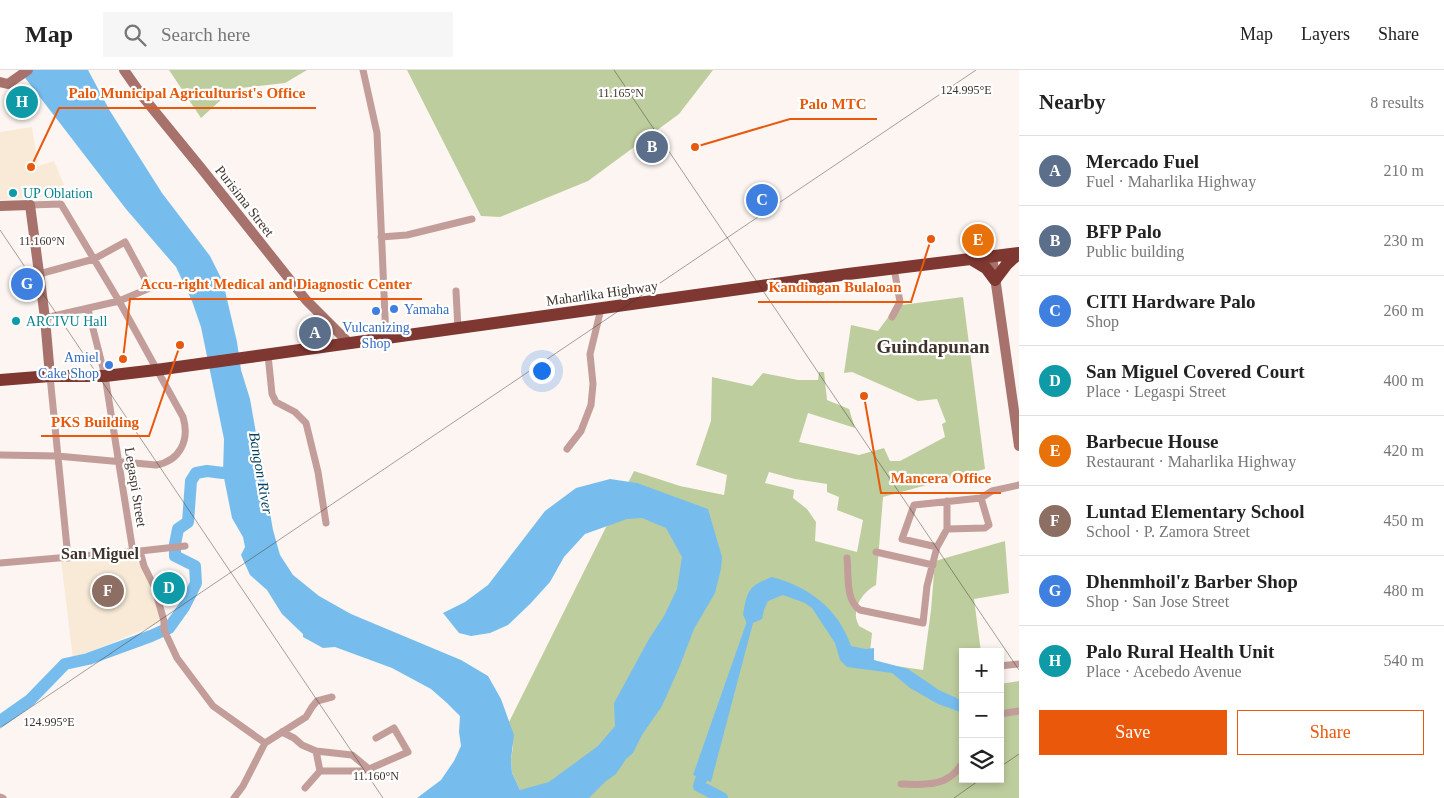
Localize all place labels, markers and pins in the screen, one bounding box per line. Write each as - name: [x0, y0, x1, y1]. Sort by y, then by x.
- callout: Palo Municipal Agriculturist's Office: [59, 78, 316, 108]
- pin: H: [6, 83, 38, 121]
- callout: Palo MTC: [790, 89, 877, 119]
- pin: B: [636, 128, 668, 166]
- pin: C: [746, 181, 778, 219]
- place label: UP Oblation: [23, 186, 93, 201]
- marker: UP Oblation: [7, 187, 19, 199]
- pin: E: [962, 221, 994, 259]
- pin: G: [11, 265, 43, 303]
- callout: Accu-right Medical and Diagnostic Center: [130, 269, 422, 299]
- callout: Kandingan Bulaloan: [758, 272, 911, 302]
- place label: Yamaha: [404, 302, 450, 317]
- marker: Yamaha: [388, 303, 400, 315]
- marker: Vulcanizing Shop: [370, 305, 382, 317]
- place label: ARCIVU Hall: [26, 314, 107, 329]
- pin: A: [299, 314, 331, 352]
- marker: ARCIVU Hall: [10, 315, 22, 327]
- place label: Vulcanizing Shop: [342, 320, 410, 351]
- place label: Amiel Cake Shop: [38, 350, 99, 381]
- marker: Amiel Cake Shop: [103, 359, 115, 371]
- callout: PKS Building: [41, 406, 149, 436]
- callout: Mancera Office: [881, 463, 1001, 493]
- pin: D: [153, 569, 185, 607]
- pin: F: [92, 572, 124, 610]

